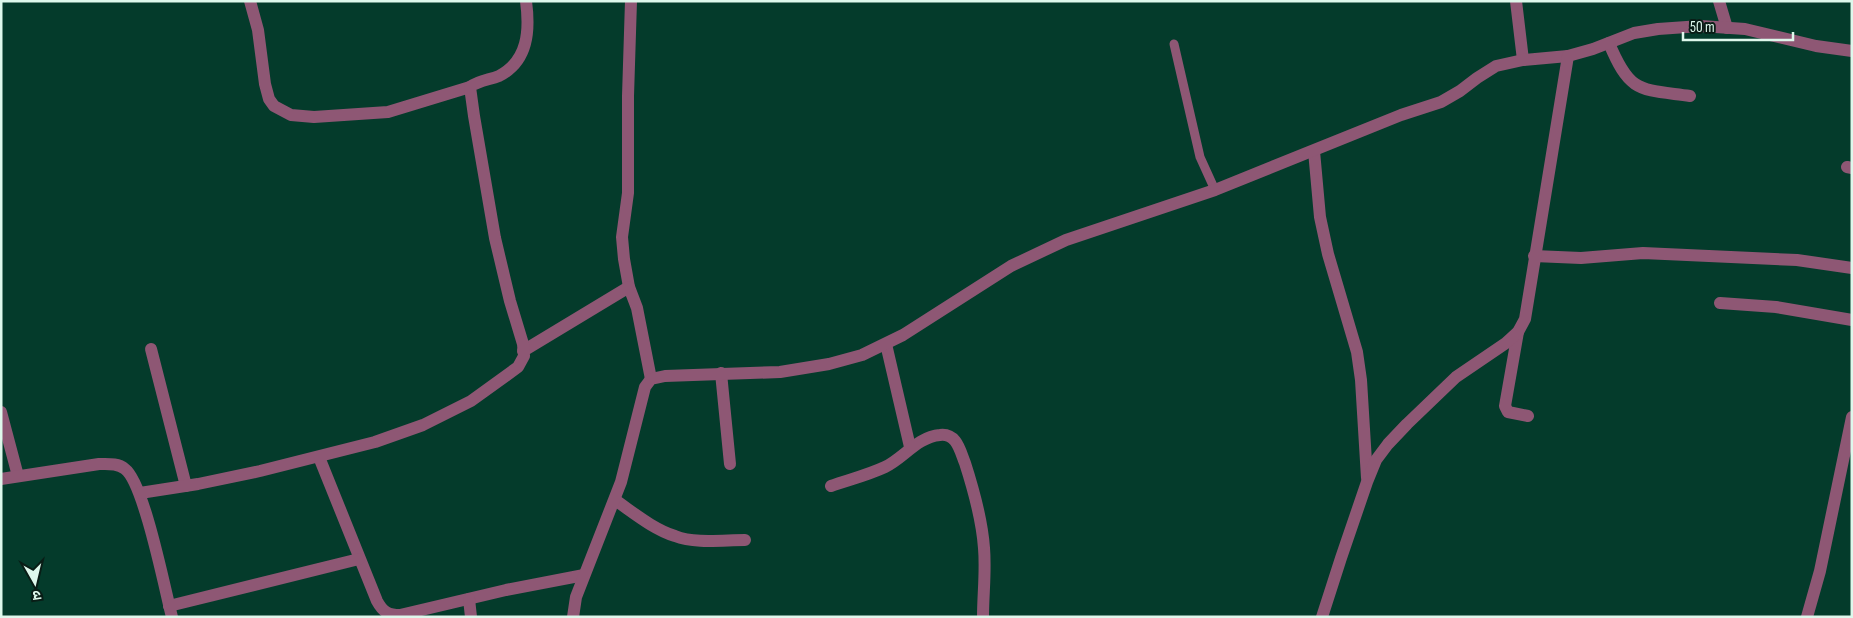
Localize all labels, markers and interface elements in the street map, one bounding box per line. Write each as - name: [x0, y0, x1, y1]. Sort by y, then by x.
- scale bar: [1683, 10, 1793, 42]
- text: 50 m: [1690, 18, 1715, 37]
- north arrow: [10, 558, 60, 608]
- text: उ: [31, 586, 42, 604]

